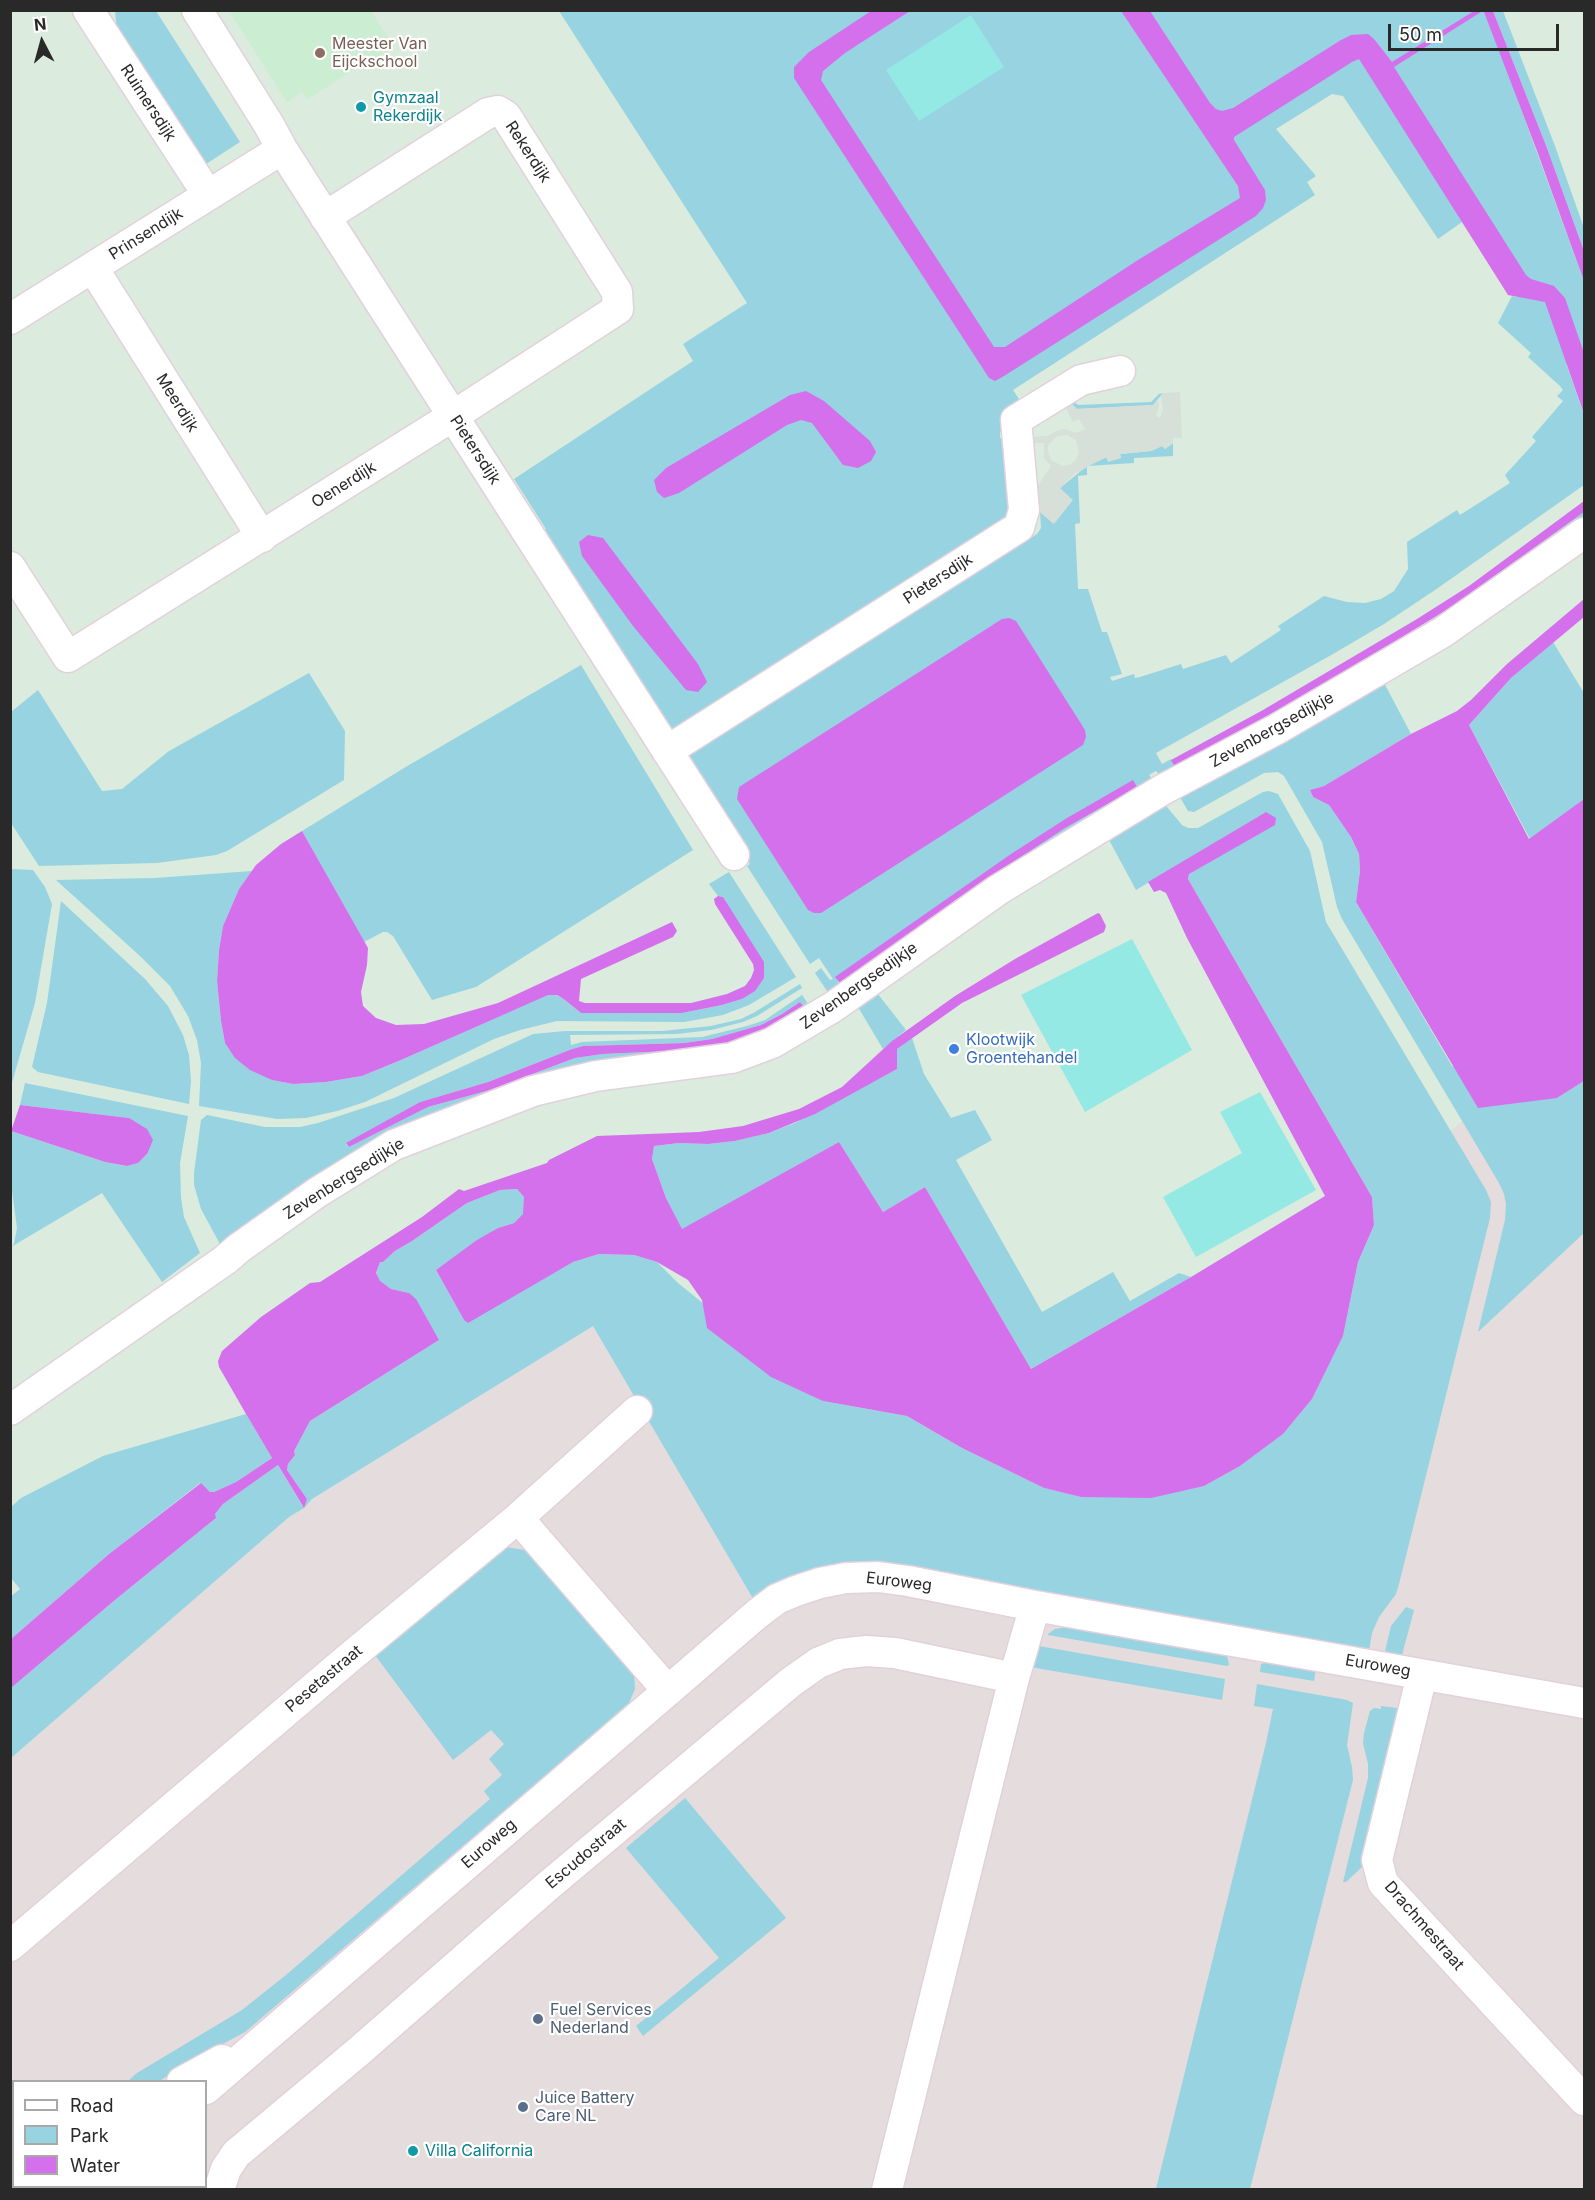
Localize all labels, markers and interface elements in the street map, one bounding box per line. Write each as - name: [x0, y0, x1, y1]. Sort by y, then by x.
- north arrow: [12, 12, 72, 72]
- scale bar: [1391, 12, 1562, 50]
- text: N: [33, 14, 47, 35]
- text: 50 m: [1399, 24, 1442, 45]
- place label: Meester Van Eijckschool: [332, 34, 427, 72]
- marker: Meester Van Eijckschool: [313, 46, 327, 60]
- street label: Ruimersdijk: [116, 61, 180, 145]
- place label: Gymzaal Rekerdijk: [373, 88, 442, 126]
- marker: Gymzaal Rekerdijk: [354, 100, 368, 114]
- street label: Rekerdijk: [501, 118, 555, 186]
- street label: Prinsendijk: [106, 204, 186, 264]
- street label: Meerdijk: [152, 370, 202, 436]
- street label: Pietersdijk: [446, 412, 504, 488]
- street label: Oenerdijk: [308, 458, 380, 512]
- street label: Pietersdijk: [900, 550, 976, 608]
- street label: Zevenbergsedijkje: [1207, 688, 1337, 772]
- street label: Zevenbergsedijkje: [797, 938, 921, 1034]
- place label: Klootwijk Groentehandel: [966, 1030, 1077, 1068]
- marker: Klootwijk Groentehandel: [947, 1042, 961, 1056]
- street label: Zevenbergsedijkje: [280, 1134, 408, 1224]
- street label: Euroweg: [865, 1568, 933, 1596]
- street label: Pesetastraat: [282, 1641, 366, 1717]
- street label: Euroweg: [1344, 1651, 1412, 1681]
- street label: Euroweg: [458, 1815, 520, 1873]
- street label: Escudostraat: [542, 1815, 630, 1893]
- street label: Drachmestraat: [1380, 1878, 1468, 1974]
- place label: Fuel Services Nederland: [550, 2000, 652, 2038]
- marker: Fuel Services Nederland: [531, 2012, 545, 2026]
- legend: [12, 2080, 207, 2188]
- place label: Juice Battery Care NL: [535, 2088, 634, 2126]
- text: Road: [70, 2095, 113, 2116]
- marker: Juice Battery Care NL: [516, 2100, 530, 2114]
- text: Park: [70, 2125, 109, 2146]
- place label: Villa California: [425, 2141, 533, 2161]
- marker: Villa California: [406, 2144, 420, 2158]
- text: Water: [70, 2155, 120, 2176]

